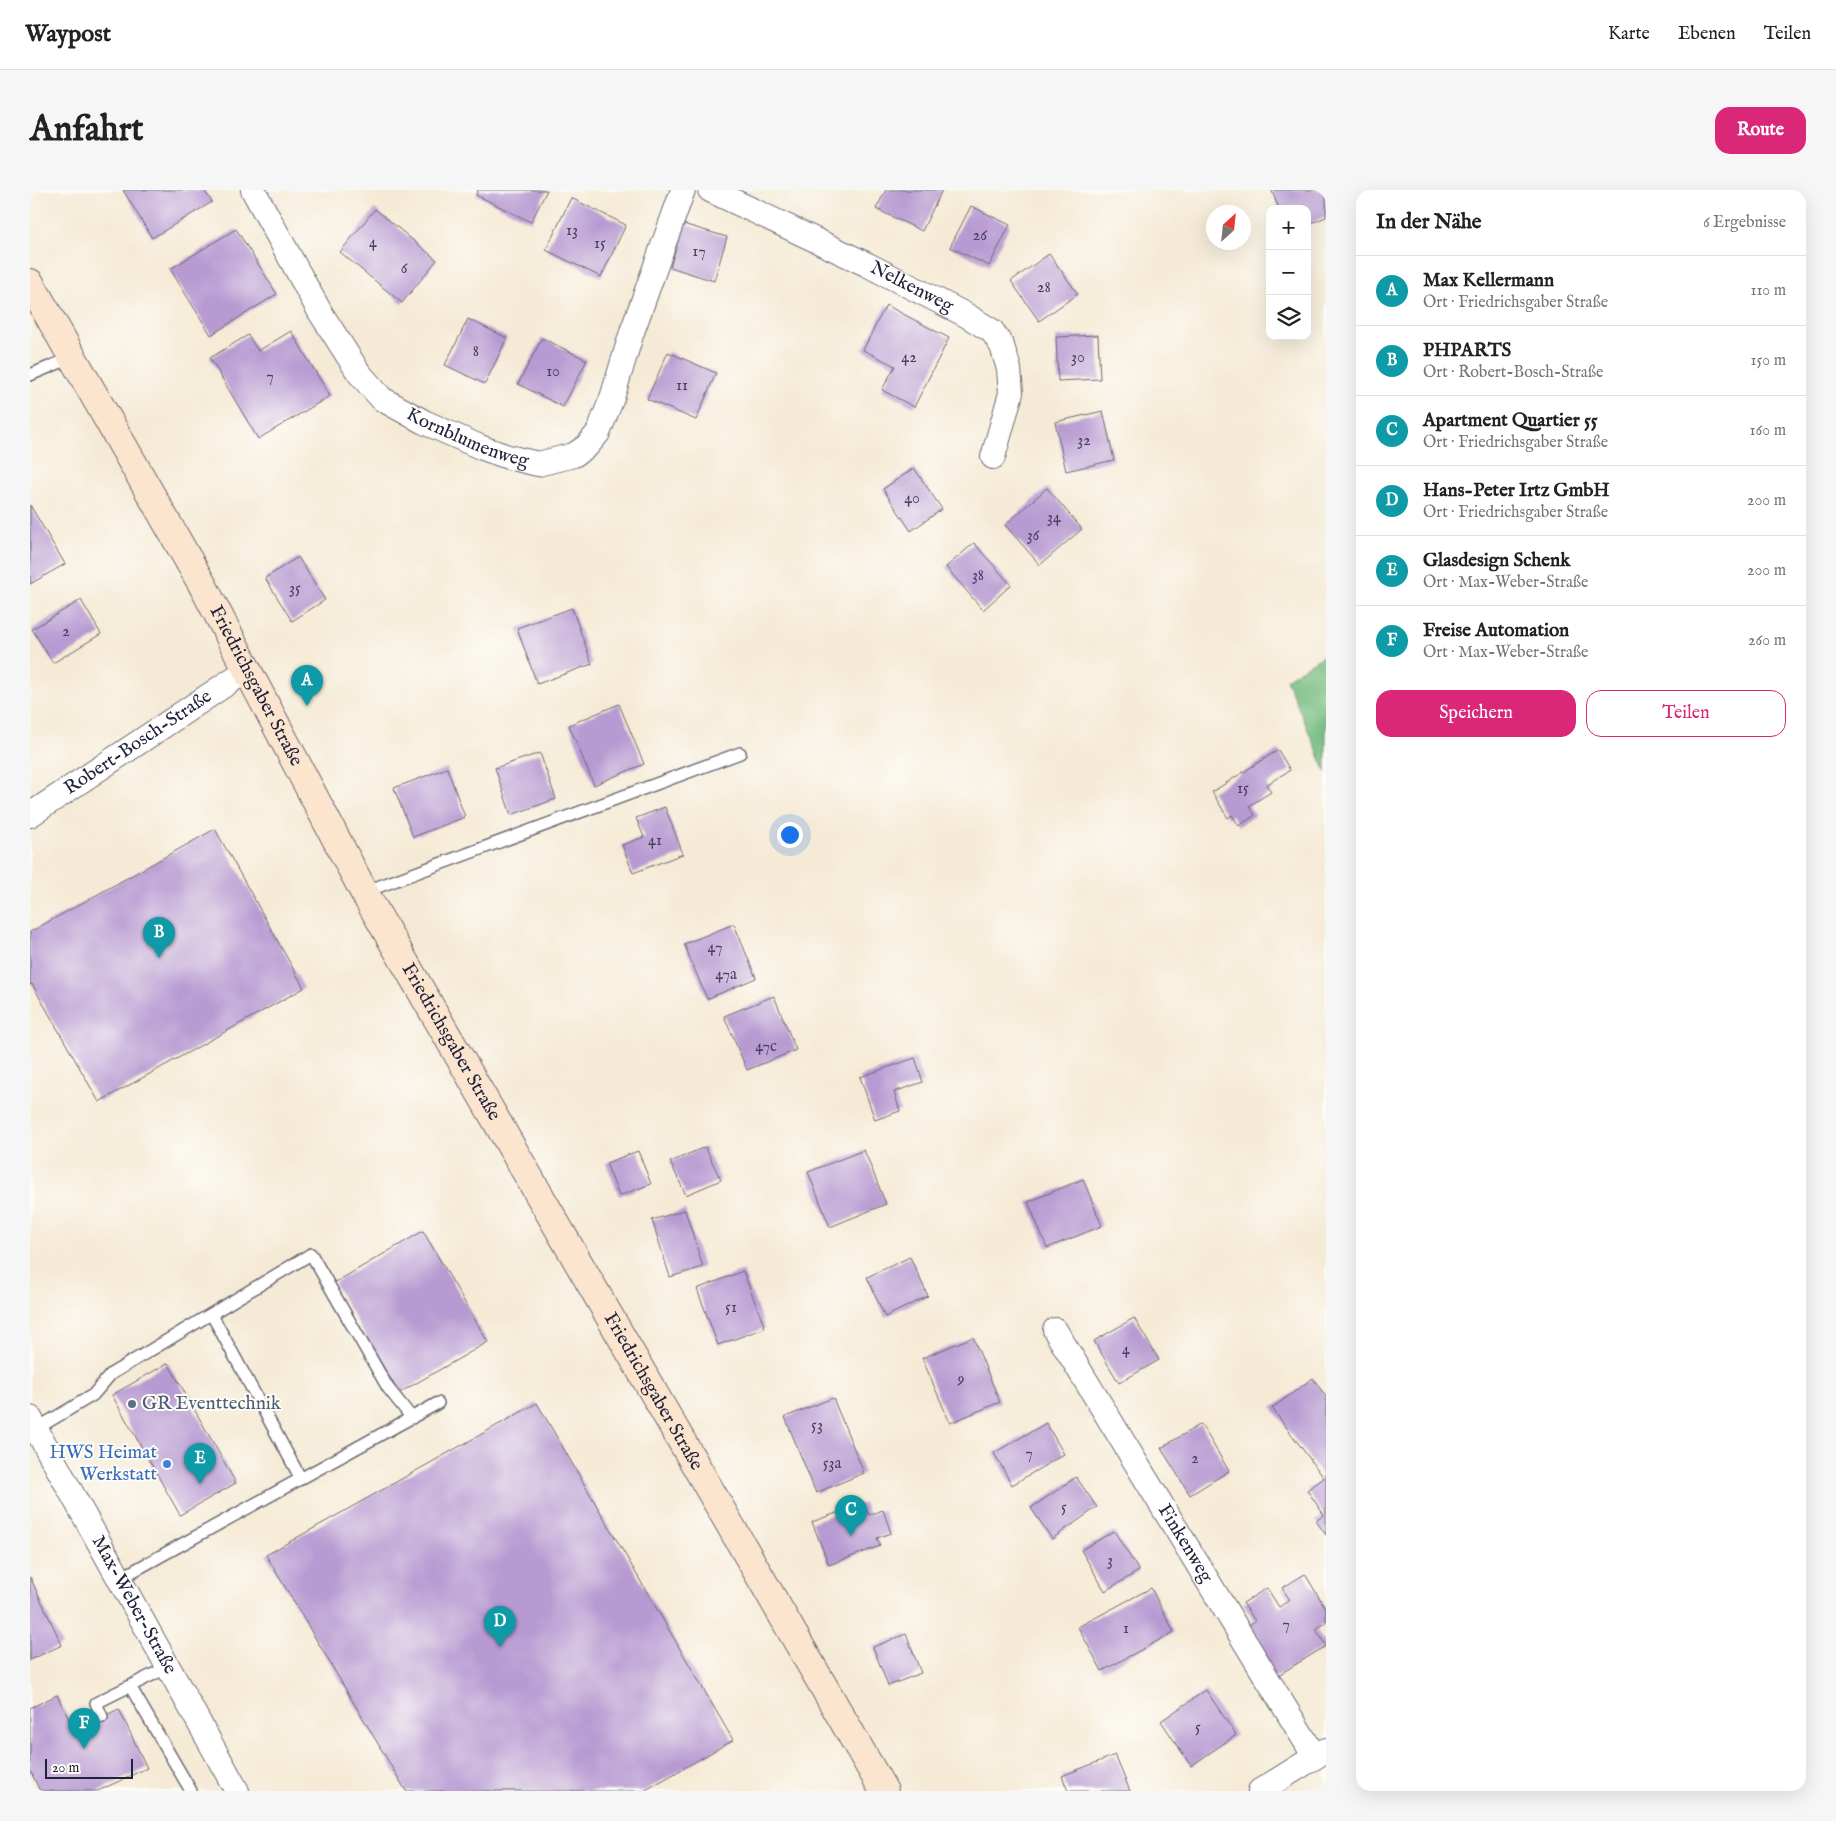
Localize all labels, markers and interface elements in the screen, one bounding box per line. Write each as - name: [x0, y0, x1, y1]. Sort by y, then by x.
- text: Waypost: [25, 19, 111, 50]
- text: Karte: [1608, 23, 1650, 46]
- text: Ebenen: [1678, 23, 1736, 46]
- text: Teilen: [1764, 23, 1811, 46]
- button: Route: [1715, 107, 1806, 154]
- text: Anfahrt: [30, 108, 144, 153]
- north arrow: [1206, 205, 1251, 250]
- map controls: [1266, 205, 1311, 340]
- button: +: [1266, 205, 1311, 250]
- text: In der Nähe: [1376, 209, 1482, 236]
- text: 6 Ergebnisse: [1703, 213, 1786, 233]
- house number: 13: [566, 221, 578, 241]
- house number: 26: [973, 226, 987, 246]
- house number: 4: [369, 233, 377, 253]
- house number: 15: [594, 234, 606, 254]
- house number: 17: [692, 242, 706, 262]
- button: −: [1266, 250, 1311, 295]
- street label: Nelkenweg: [866, 256, 958, 319]
- house number: 6: [401, 259, 408, 279]
- text: Max Kellermann: [1423, 269, 1554, 293]
- house number: 28: [1037, 278, 1051, 298]
- text: A: [1387, 281, 1397, 301]
- text: 110 m: [1750, 281, 1786, 301]
- text: Ort · Friedrichsgaber Straße: [1423, 293, 1608, 313]
- button: layers: [1266, 295, 1311, 340]
- text: PHPARTS: [1423, 339, 1511, 363]
- house number: 8: [473, 342, 479, 362]
- house number: 42: [901, 348, 917, 368]
- house number: 30: [1071, 348, 1085, 368]
- text: B: [1387, 351, 1397, 371]
- text: 150 m: [1751, 351, 1786, 371]
- house number: 10: [546, 362, 560, 382]
- text: Ort · Robert-Bosch-Straße: [1423, 363, 1603, 383]
- house number: 7: [266, 367, 274, 387]
- house number: 11: [676, 376, 688, 396]
- street label: Kornblumenweg: [402, 403, 532, 474]
- text: Apartment Quartier 55: [1423, 409, 1598, 433]
- text: C: [1386, 421, 1398, 441]
- text: 160 m: [1750, 421, 1786, 441]
- house number: 32: [1077, 431, 1091, 451]
- text: Ort · Friedrichsgaber Straße: [1423, 433, 1608, 453]
- text: Hans-Peter Irtz GmbH: [1423, 479, 1609, 503]
- house number: 40: [904, 489, 920, 509]
- text: D: [1386, 491, 1398, 511]
- text: 200 m: [1747, 491, 1786, 511]
- text: Ort · Friedrichsgaber Straße: [1423, 503, 1608, 523]
- house number: 34: [1047, 508, 1061, 528]
- house number: 36: [1027, 526, 1040, 546]
- text: Glasdesign Schenk: [1423, 549, 1570, 573]
- text: E: [1386, 561, 1398, 581]
- text: 200 m: [1747, 561, 1786, 581]
- house number: 38: [972, 566, 984, 586]
- text: Ort · Max-Weber-Straße: [1423, 573, 1588, 593]
- house number: 35: [289, 579, 301, 599]
- street label: Friedrichsgaber Straße: [204, 602, 308, 771]
- text: Freise Automation: [1423, 619, 1569, 643]
- house number: 2: [62, 622, 70, 642]
- text: F: [1387, 631, 1397, 651]
- text: 260 m: [1748, 631, 1786, 651]
- text: Ort · Max-Weber-Straße: [1423, 643, 1588, 663]
- pin: A: [291, 665, 323, 706]
- street label: Robert-Bosch-Straße: [60, 685, 217, 801]
- button: Speichern: [1376, 690, 1576, 737]
- button: Teilen: [1586, 690, 1786, 737]
- house number: 15: [1237, 779, 1249, 799]
- your location: [777, 822, 803, 848]
- house number: 41: [648, 831, 662, 851]
- pin: B: [143, 917, 175, 958]
- house number: 47: [708, 938, 722, 958]
- street label: Friedrichsgaber Straße: [396, 959, 506, 1125]
- house number: 47a: [715, 965, 737, 985]
- house number: 47c: [755, 1037, 777, 1057]
- house number: 51: [725, 1298, 737, 1318]
- street label: Friedrichsgaber Straße: [598, 1309, 708, 1475]
- house number: 4: [1122, 1340, 1130, 1360]
- house number: 9: [957, 1370, 965, 1390]
- place label: GR Eventtechnik: [142, 1392, 282, 1416]
- marker: GR Eventtechnik: [126, 1398, 138, 1410]
- house number: 53: [811, 1416, 823, 1436]
- place label: HWS Heimat Werkstatt: [49, 1441, 157, 1487]
- pin: E: [184, 1443, 216, 1484]
- house number: 7: [1025, 1444, 1033, 1464]
- house number: 2: [1191, 1449, 1199, 1469]
- house number: 53a: [823, 1454, 841, 1474]
- marker: HWS Heimat Werkstatt: [161, 1458, 173, 1470]
- pin: C: [835, 1495, 867, 1536]
- house number: 5: [1061, 1498, 1067, 1518]
- street label: Finkenweg: [1152, 1500, 1218, 1588]
- street label: Max-Weber-Straße: [86, 1532, 182, 1679]
- house number: 3: [1107, 1551, 1113, 1571]
- pin: D: [484, 1606, 516, 1647]
- house number: 7: [1282, 1615, 1290, 1635]
- house number: 1: [1123, 1619, 1129, 1639]
- pin: F: [68, 1708, 100, 1749]
- house number: 5: [1195, 1718, 1201, 1738]
- scale bar: [45, 1756, 132, 1779]
- text: 20 m: [52, 1759, 79, 1777]

